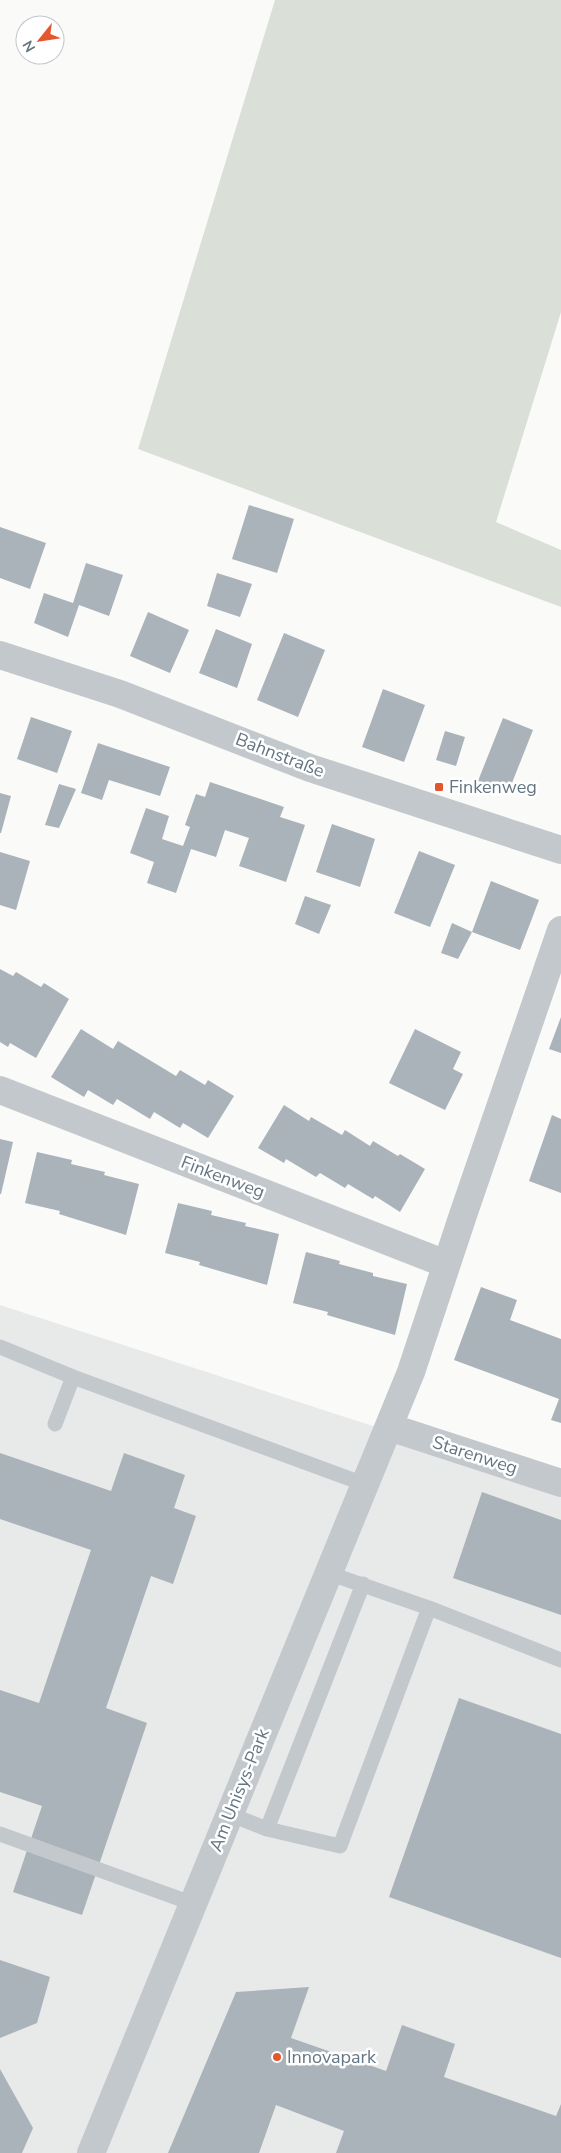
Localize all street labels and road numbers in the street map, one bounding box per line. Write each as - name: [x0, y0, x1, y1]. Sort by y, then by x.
- street label: Bahnstraße: [232, 727, 328, 783]
- street label: Finkenweg: [178, 1150, 268, 1204]
- street label: Starenweg: [429, 1430, 521, 1480]
- street label: Am Unisys-Park: [203, 1724, 275, 1855]

